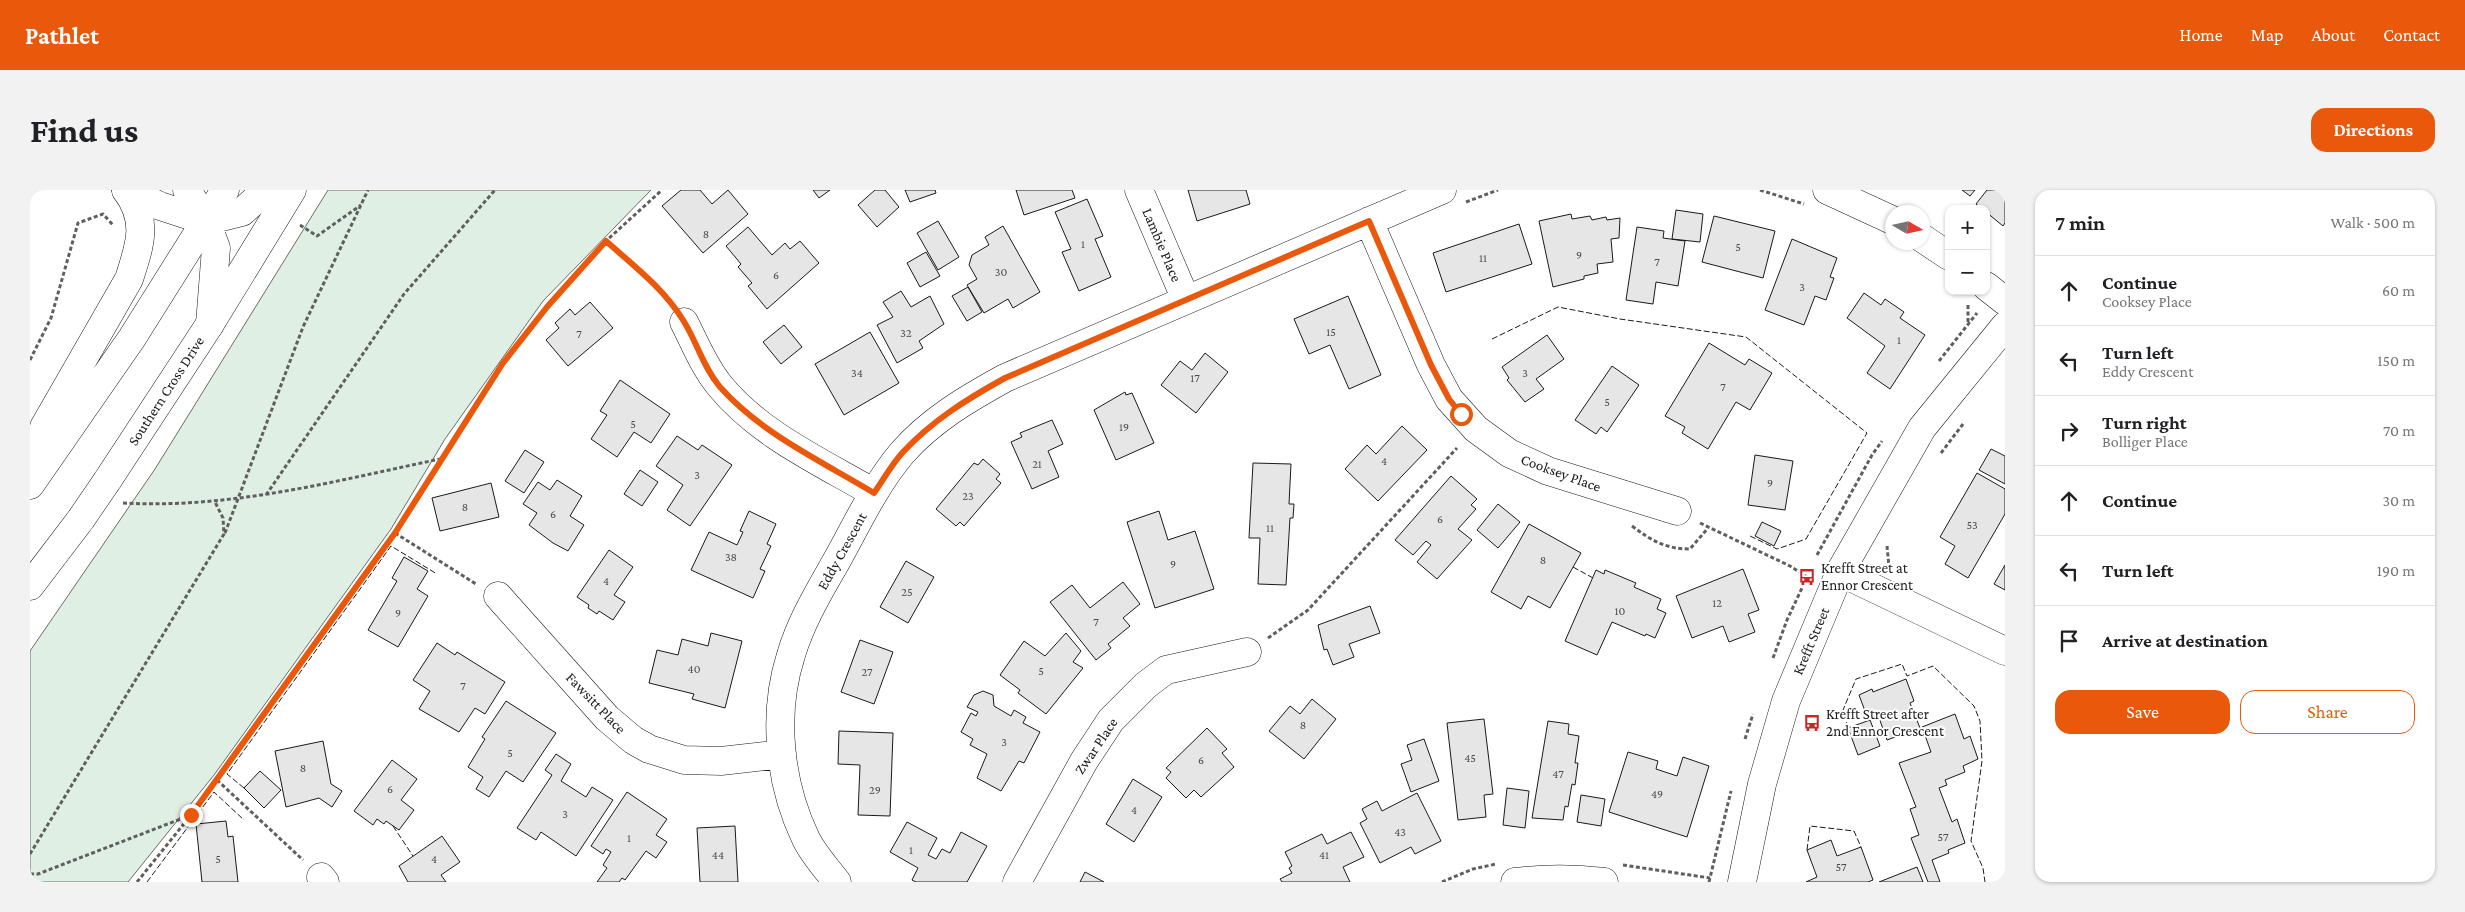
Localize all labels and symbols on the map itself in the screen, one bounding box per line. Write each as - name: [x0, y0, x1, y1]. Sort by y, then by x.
- north arrow: [1885, 205, 1930, 250]
- street label: Lambie Place: [1139, 206, 1185, 285]
- house number: 8: [703, 227, 709, 241]
- house number: 1: [1081, 237, 1085, 251]
- house number: 5: [1735, 240, 1741, 254]
- house number: 9: [1576, 248, 1582, 262]
- house number: 11: [1479, 251, 1487, 265]
- house number: 7: [1654, 255, 1660, 269]
- house number: 30: [995, 265, 1007, 279]
- house number: 6: [773, 268, 779, 282]
- house number: 3: [1799, 280, 1805, 294]
- house number: 15: [1326, 325, 1336, 339]
- house number: 32: [900, 326, 912, 340]
- house number: 7: [576, 327, 582, 341]
- street label: Southern Cross Drive: [125, 333, 207, 449]
- house number: 1: [1897, 333, 1901, 347]
- house number: 34: [851, 366, 863, 380]
- house number: 3: [1522, 366, 1528, 380]
- house number: 17: [1190, 371, 1200, 385]
- house number: 7: [1720, 380, 1726, 394]
- house number: 5: [1604, 395, 1610, 409]
- route start: [1450, 403, 1473, 426]
- house number: 5: [630, 417, 636, 431]
- house number: 19: [1119, 420, 1129, 434]
- street label: Cooksey Place: [1518, 451, 1604, 496]
- house number: 4: [1381, 454, 1387, 468]
- house number: 21: [1032, 457, 1042, 471]
- house number: 3: [694, 468, 700, 482]
- house number: 9: [1767, 476, 1773, 490]
- house number: 23: [962, 489, 974, 503]
- house number: 8: [462, 500, 468, 514]
- house number: 6: [550, 507, 556, 521]
- street label: Eddy Crescent: [814, 509, 871, 593]
- house number: 6: [1437, 512, 1443, 526]
- house number: 53: [1966, 518, 1978, 532]
- house number: 11: [1266, 521, 1274, 535]
- house number: 38: [725, 550, 737, 564]
- house number: 8: [1540, 553, 1546, 567]
- house number: 9: [1170, 557, 1176, 571]
- place label: Krefft Street at Ennor Crescent: [1821, 560, 1914, 593]
- bus stop icon: Krefft Street at Ennor Crescent: [1797, 567, 1817, 587]
- house number: 4: [603, 574, 609, 588]
- house number: 25: [901, 585, 913, 599]
- house number: 12: [1712, 596, 1722, 610]
- house number: 10: [1615, 604, 1626, 618]
- street label: Krefft Street: [1790, 604, 1833, 677]
- house number: 9: [395, 606, 401, 620]
- house number: 7: [1093, 615, 1099, 629]
- house number: 40: [688, 662, 701, 676]
- house number: 5: [1038, 664, 1044, 678]
- house number: 27: [861, 665, 873, 679]
- street label: Fawsitt Place: [563, 669, 629, 737]
- house number: 7: [460, 679, 466, 693]
- place label: Krefft Street after 2nd Ennor Crescent: [1826, 706, 1945, 739]
- bus stop icon: Krefft Street after 2nd Ennor Crescent: [1802, 713, 1822, 733]
- street label: Zwar Place: [1071, 714, 1121, 777]
- house number: 8: [1300, 718, 1306, 732]
- house number: 3: [1001, 735, 1007, 749]
- house number: 5: [507, 746, 513, 760]
- house number: 45: [1464, 751, 1476, 765]
- house number: 6: [1198, 753, 1204, 767]
- house number: 8: [300, 761, 306, 775]
- house number: 47: [1552, 767, 1564, 781]
- house number: 6: [387, 782, 393, 796]
- house number: 29: [869, 783, 881, 797]
- house number: 49: [1651, 787, 1663, 801]
- house number: 4: [1131, 803, 1137, 817]
- route end: [180, 804, 203, 827]
- house number: 3: [562, 807, 568, 821]
- house number: 43: [1394, 825, 1406, 839]
- house number: 57: [1938, 830, 1949, 844]
- house number: 1: [627, 831, 631, 845]
- house number: 1: [909, 843, 913, 857]
- house number: 44: [712, 848, 724, 862]
- house number: 41: [1319, 848, 1329, 862]
- house number: 5: [215, 852, 221, 866]
- house number: 4: [431, 852, 437, 866]
- house number: 57: [1836, 860, 1847, 874]

